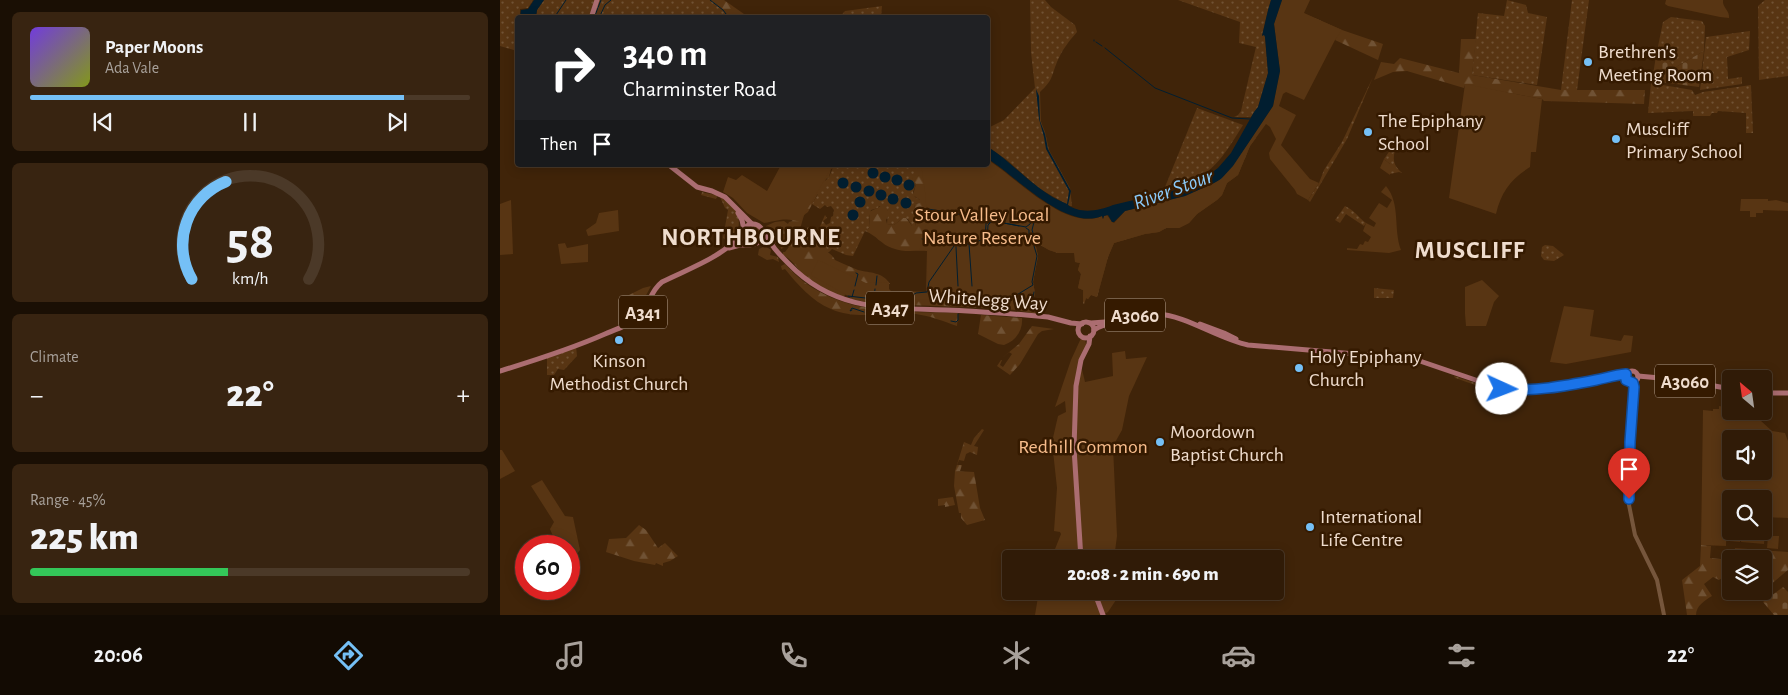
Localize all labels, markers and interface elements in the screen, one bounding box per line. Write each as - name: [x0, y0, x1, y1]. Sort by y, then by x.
- icon: right: [540, 35, 605, 100]
- text: 340 m: [623, 37, 707, 72]
- text: Paper Moons: [105, 38, 203, 57]
- place label: Brethren's Meeting Room: [1598, 42, 1712, 85]
- marker: Brethren's Meeting Room: [1582, 56, 1594, 68]
- text: Ada Vale: [105, 60, 159, 76]
- text: Charminster Road: [623, 78, 777, 100]
- icon: previous: [89, 108, 117, 136]
- icon: pause: [236, 108, 264, 136]
- icon: next: [383, 108, 411, 136]
- place label: The Epiphany School: [1378, 111, 1484, 154]
- place label: Muscliff Primary School: [1626, 119, 1743, 162]
- marker: The Epiphany School: [1362, 126, 1374, 138]
- icon: arrive: [588, 130, 616, 158]
- marker: Muscliff Primary School: [1610, 133, 1622, 145]
- text: Then: [540, 135, 578, 154]
- water label: River Stour: [1130, 165, 1217, 214]
- park label: Stour Valley Local Nature Reserve: [914, 205, 1050, 248]
- text: 58: [226, 216, 274, 268]
- district label: NORTHBOURNE: [661, 225, 841, 250]
- district label: MUSCLIFF: [1415, 238, 1525, 263]
- text: km/h: [232, 270, 268, 288]
- street label: Whitelegg Way: [928, 286, 1049, 314]
- road number: A347: [866, 292, 914, 324]
- road number: A341: [619, 296, 667, 328]
- road number: A3060: [1105, 298, 1165, 332]
- marker: Kinson Methodist Church: [613, 334, 625, 346]
- place label: Holy Epiphany Church: [1309, 347, 1422, 390]
- text: Climate: [30, 349, 79, 365]
- place label: Kinson Methodist Church: [550, 351, 688, 394]
- marker: Holy Epiphany Church: [1293, 362, 1305, 374]
- position arrow: [1475, 362, 1527, 414]
- road number: A3060: [1655, 364, 1715, 398]
- north arrow: [1722, 370, 1772, 420]
- map controls: [1722, 370, 1772, 600]
- text: 22°: [226, 376, 274, 414]
- text: −: [30, 382, 43, 410]
- text: +: [457, 382, 470, 410]
- place label: Moordown Baptist Church: [1170, 422, 1284, 465]
- button: sound: [1722, 430, 1772, 480]
- marker: Moordown Baptist Church: [1154, 436, 1166, 448]
- park label: Redhill Common: [1018, 437, 1148, 457]
- pin: [1608, 448, 1650, 499]
- icon: arrive: [1615, 455, 1643, 483]
- button: search: [1722, 490, 1772, 540]
- text: Range · 45%: [30, 492, 106, 508]
- place label: International Life Centre: [1320, 507, 1422, 550]
- text: 225 km: [30, 519, 139, 557]
- marker: International Life Centre: [1304, 521, 1316, 533]
- speed limit sign: 60: [515, 535, 580, 600]
- button: layers: [1722, 550, 1772, 600]
- text: 20:08 · 2 min · 690 m: [1067, 565, 1219, 584]
- icon: directions: [331, 638, 366, 673]
- icon: music: [553, 638, 588, 673]
- icon: phone: [776, 638, 811, 673]
- icon: climate: [999, 638, 1034, 673]
- icon: car: [1221, 638, 1256, 673]
- icon: filters: [1444, 638, 1479, 673]
- text: 20:06: [94, 644, 143, 666]
- text: 22°: [1667, 644, 1694, 666]

